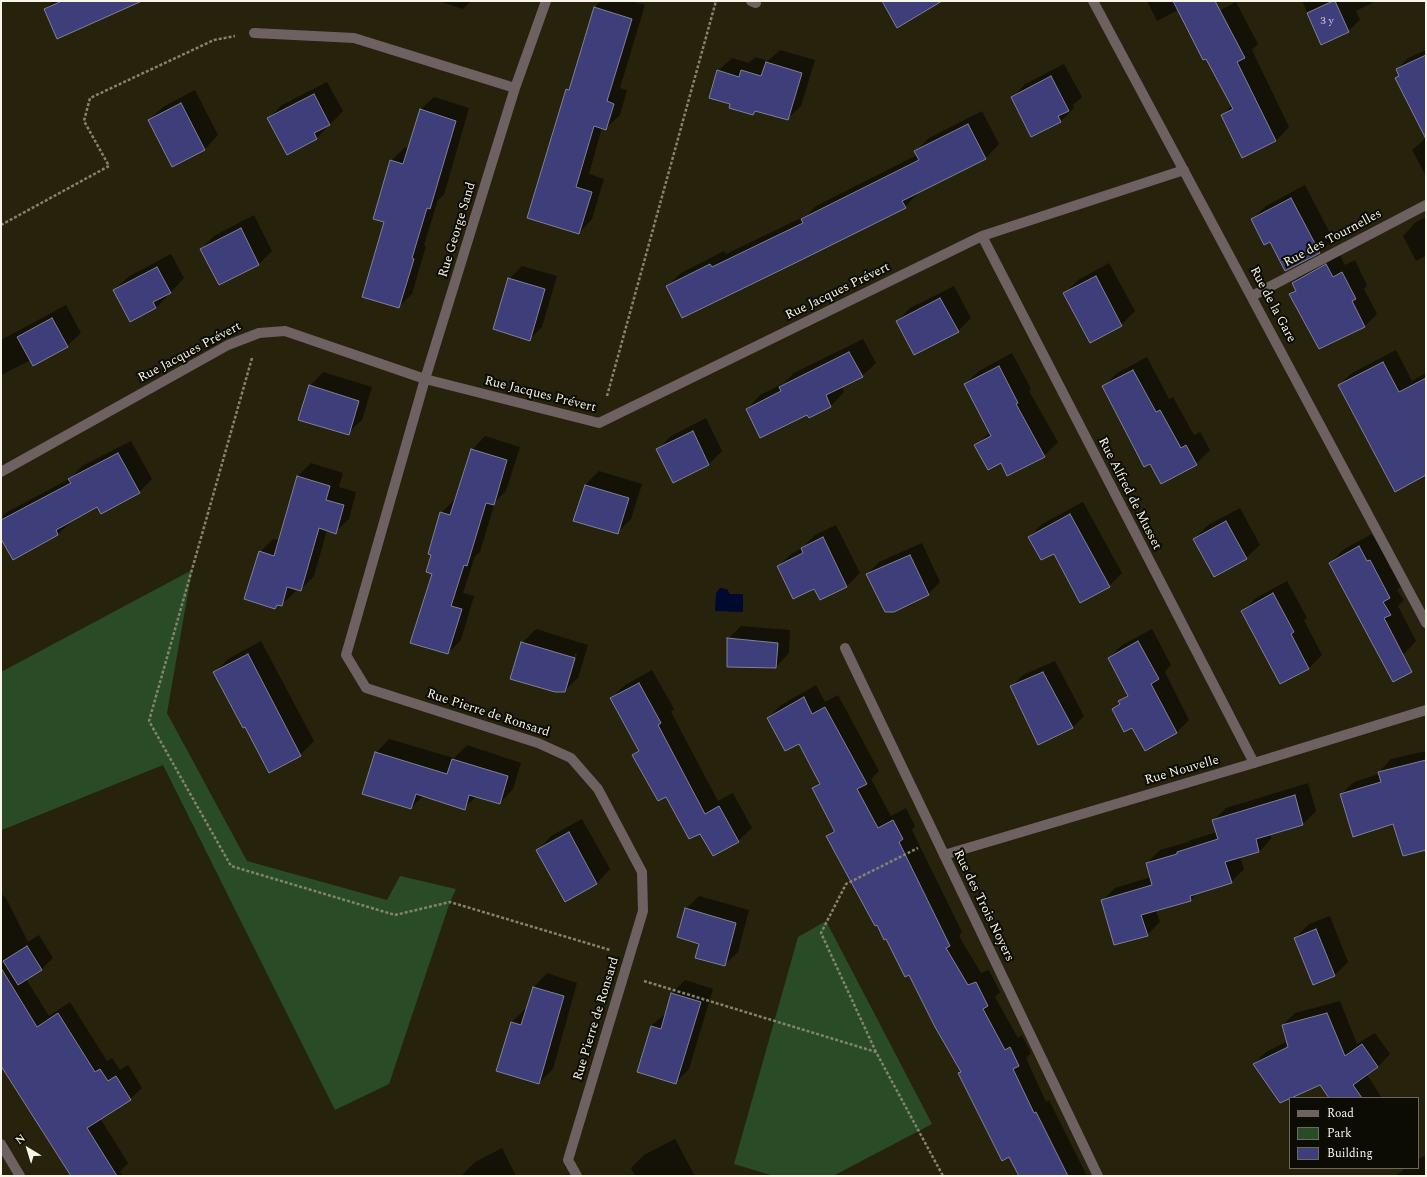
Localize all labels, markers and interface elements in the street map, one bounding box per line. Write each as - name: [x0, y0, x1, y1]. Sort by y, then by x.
- house number: 3 y: [1320, 15, 1334, 29]
- street label: Rue George Sand: [436, 181, 480, 279]
- street label: Rue des Tournelles: [1281, 207, 1385, 271]
- street label: Rue Jacques Prévert: [783, 260, 893, 324]
- street label: Rue de la Gare: [1246, 264, 1298, 346]
- street label: Rue Jacques Prévert: [136, 319, 244, 387]
- street label: Rue Jacques Prévert: [483, 374, 597, 416]
- street label: Rue Alfred de Musset: [1094, 435, 1164, 553]
- street label: Rue Pierre de Ronsard: [425, 687, 551, 741]
- street label: Rue Nouvelle: [1143, 753, 1221, 789]
- street label: Rue des Trois Noyers: [949, 848, 1017, 964]
- street label: Rue Pierre de Ronsard: [571, 955, 623, 1083]
- legend: [1289, 1097, 1419, 1169]
- text: Road: [1327, 1104, 1354, 1123]
- text: Park: [1327, 1124, 1352, 1143]
- north arrow: [8, 1129, 48, 1169]
- text: N: [12, 1130, 29, 1149]
- text: Building: [1327, 1144, 1373, 1163]

